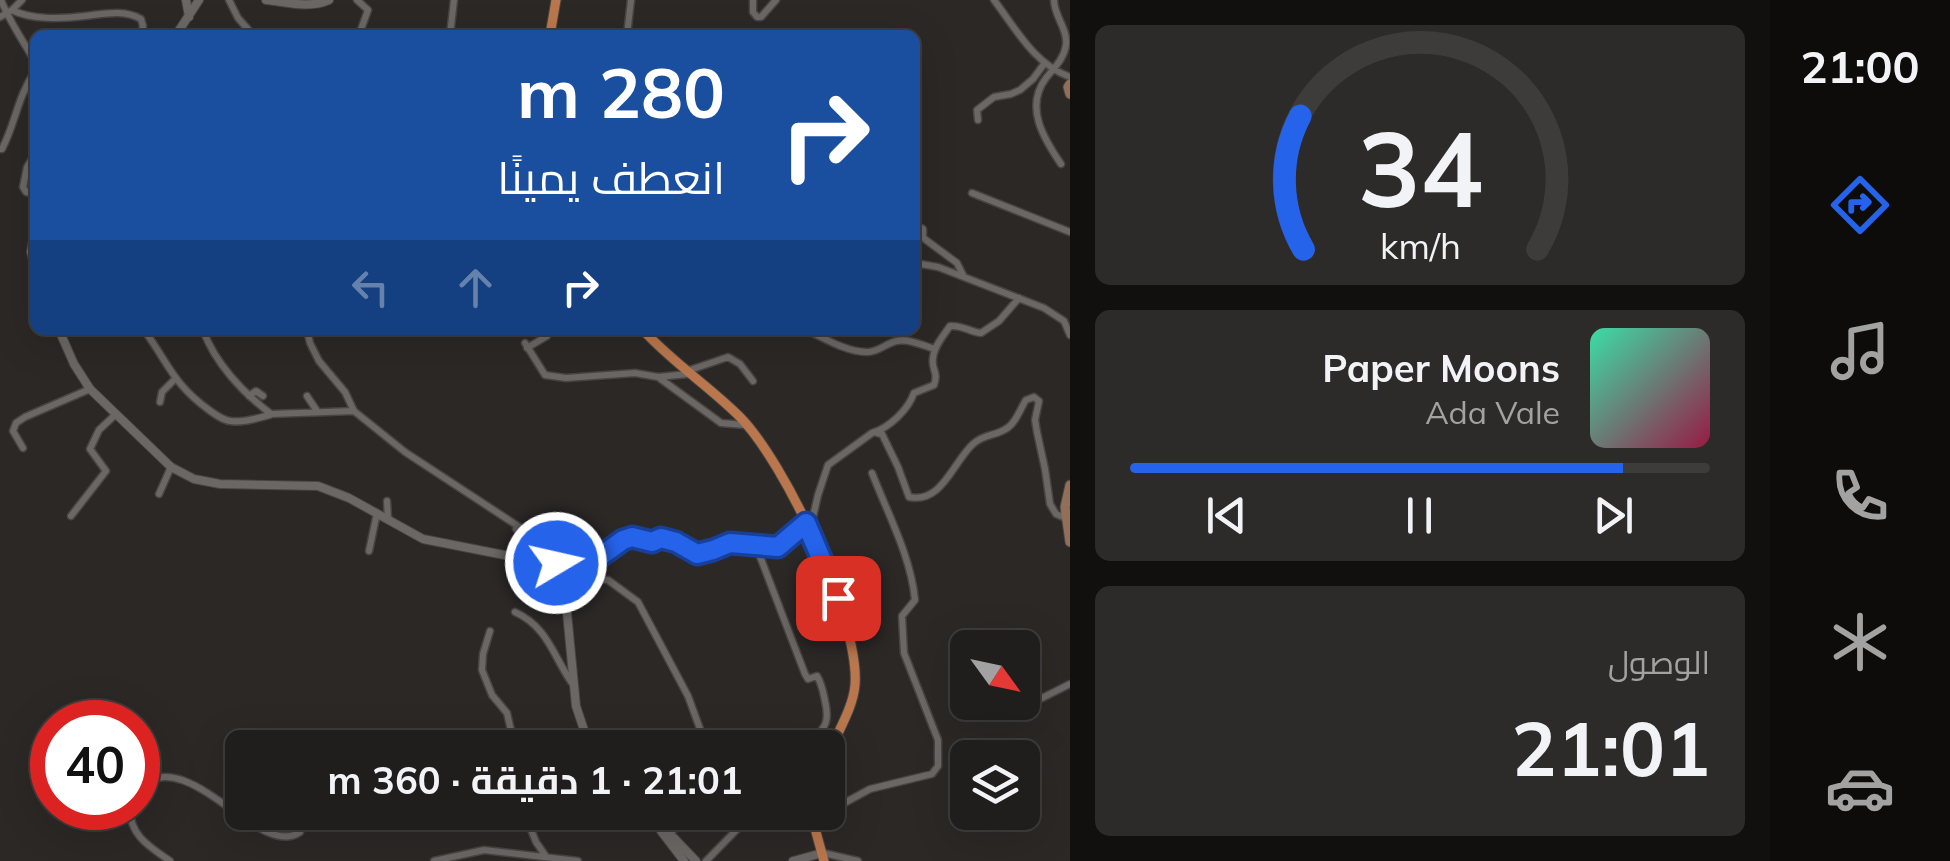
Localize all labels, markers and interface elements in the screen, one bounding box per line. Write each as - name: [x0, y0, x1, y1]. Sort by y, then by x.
- text: 21:00: [1800, 38, 1920, 94]
- text: 280 m: [517, 48, 725, 136]
- icon: right: [760, 70, 890, 200]
- text: 34: [1358, 102, 1482, 233]
- text: انعطف يمينًا: [497, 149, 725, 205]
- icon: directions: [1825, 170, 1895, 240]
- text: km/h: [1380, 223, 1460, 268]
- icon: left: [343, 260, 398, 315]
- icon: ahead: [448, 260, 503, 315]
- icon: right: [553, 260, 608, 315]
- icon: music: [1825, 316, 1895, 386]
- text: Paper Moons: [1322, 344, 1560, 392]
- text: Ada Vale: [1425, 392, 1560, 432]
- icon: phone: [1825, 461, 1895, 531]
- icon: previous: [1199, 488, 1254, 543]
- icon: pause: [1392, 488, 1447, 543]
- icon: next: [1586, 488, 1641, 543]
- position arrow: [504, 511, 608, 615]
- pin: [796, 556, 881, 641]
- icon: arrive: [811, 571, 866, 626]
- icon: climate: [1825, 607, 1895, 677]
- north arrow: [950, 630, 1040, 720]
- map controls: [950, 630, 1040, 830]
- text: الوصول: [1608, 642, 1710, 682]
- speed limit sign: 40: [30, 700, 160, 830]
- text: 21:01: [1511, 701, 1710, 795]
- button: layers: [950, 740, 1040, 830]
- icon: car: [1825, 753, 1895, 823]
- text: 21:01 · 1 دقيقة · 360 m: [327, 756, 743, 804]

